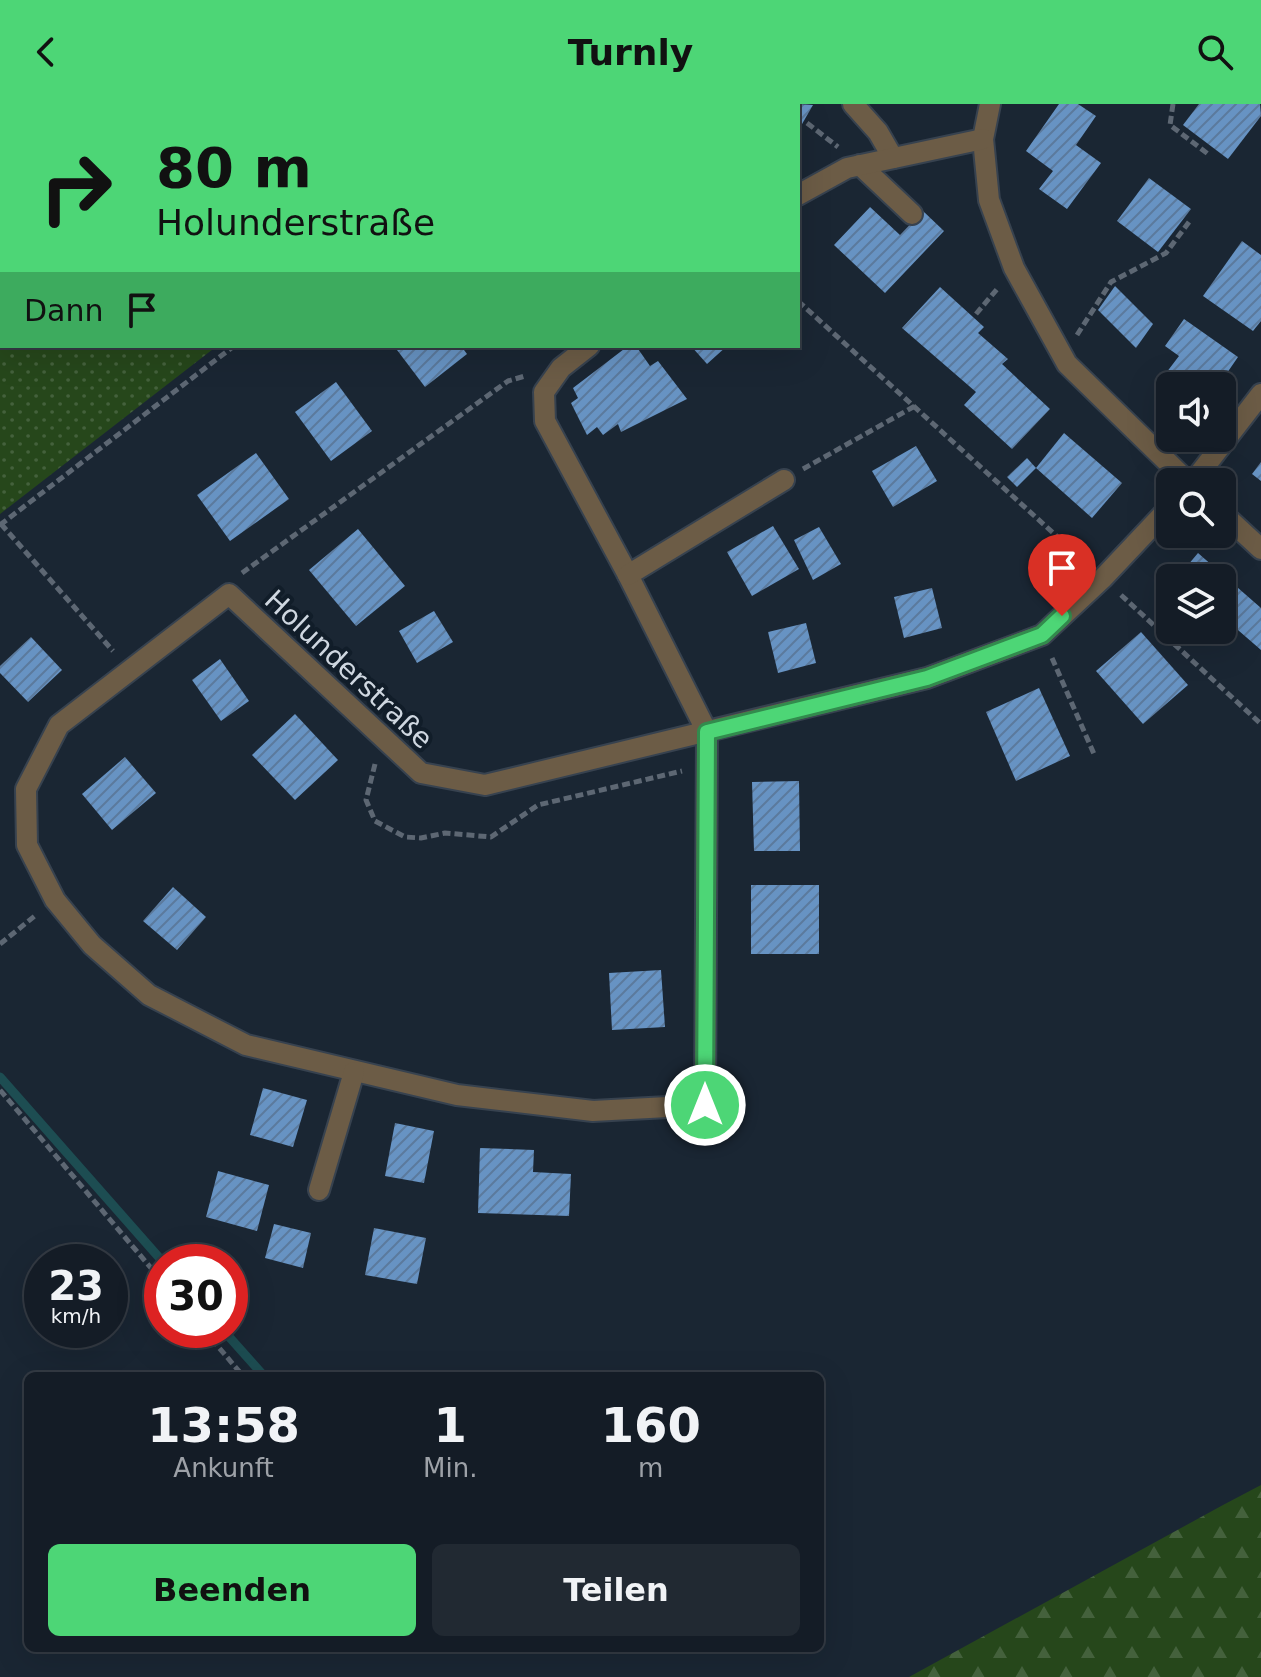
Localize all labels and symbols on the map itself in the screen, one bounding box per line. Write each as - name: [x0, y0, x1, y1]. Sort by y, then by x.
- pin: [1028, 534, 1096, 616]
- street label: Holunderstraße: [258, 583, 439, 755]
- position arrow: [663, 1063, 747, 1147]
- speed limit sign: 30: [144, 1244, 248, 1348]

